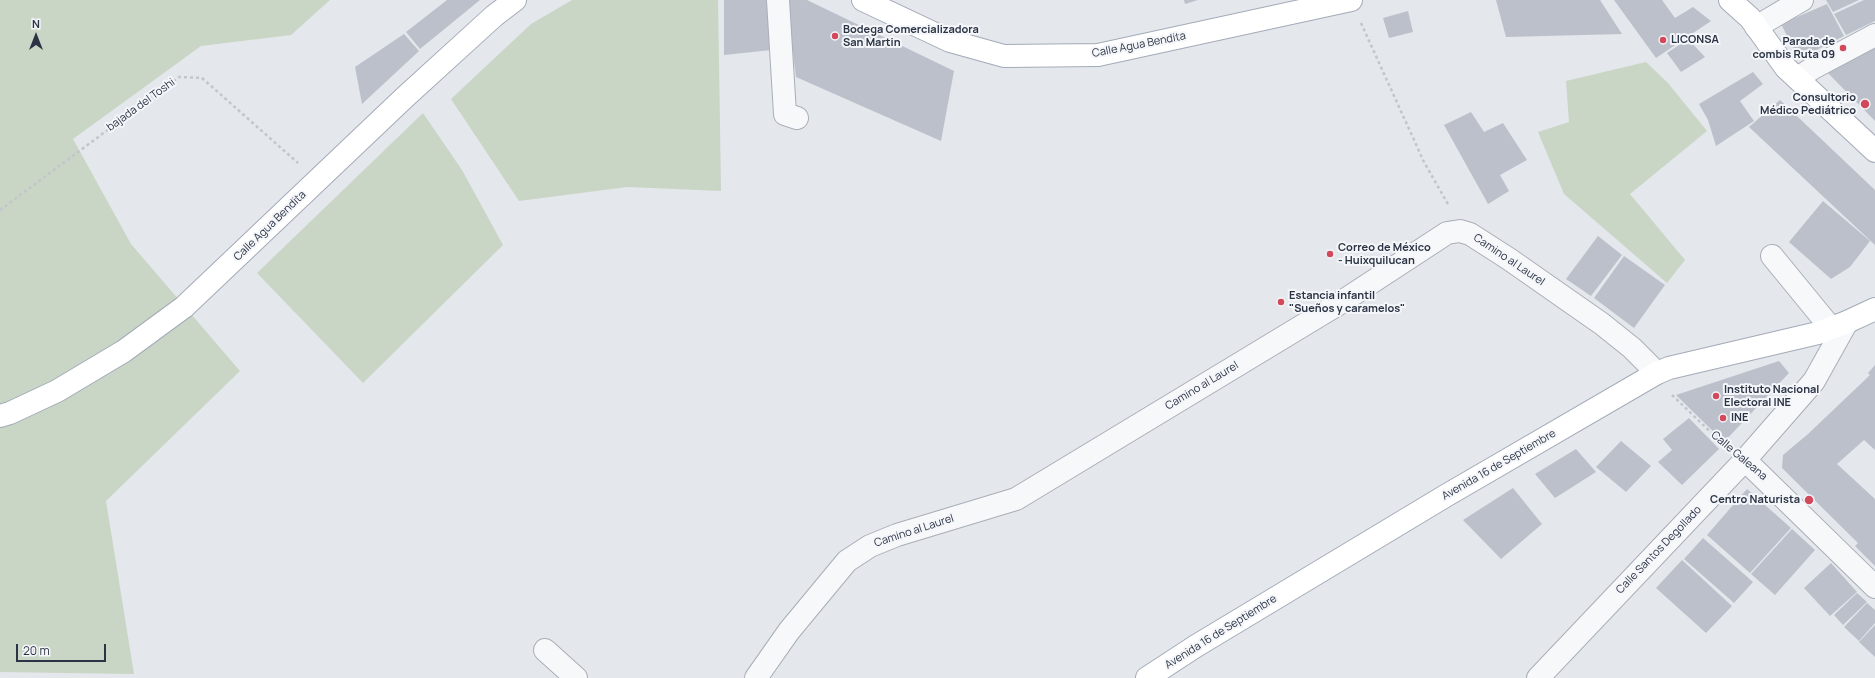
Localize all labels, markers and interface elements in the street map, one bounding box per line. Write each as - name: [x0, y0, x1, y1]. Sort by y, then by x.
- north arrow: [16, 16, 56, 56]
- text: N: [32, 16, 40, 31]
- place label: Bodega Comercializadora San Martin: [843, 23, 979, 49]
- street label: Calle Agua Bendita: [1091, 29, 1187, 61]
- marker: Bodega Comercializadora San Martin: [830, 31, 840, 41]
- place label: LICONSA: [1671, 33, 1719, 47]
- marker: LICONSA: [1658, 35, 1668, 45]
- place label: Parada de combis Ruta 09: [1753, 35, 1835, 61]
- marker: Parada de combis Ruta 09: [1838, 43, 1848, 53]
- street label: bajada del Toshi: [104, 76, 178, 134]
- place label: Consultorio Médico Pediátrico: [1760, 91, 1856, 117]
- marker: Consultorio Médico Pediátrico: [1859, 98, 1871, 110]
- street label: Calle Agua Bendita: [231, 188, 309, 264]
- street label: Camino al Laurel: [1471, 231, 1547, 289]
- place label: Correo de México - Huixquilucan: [1338, 241, 1431, 267]
- marker: Correo de México - Huixquilucan: [1325, 249, 1335, 259]
- place label: Estancia infantil "Sueños y caramelos": [1289, 289, 1405, 315]
- marker: Estancia infantil "Sueños y caramelos": [1276, 297, 1286, 307]
- street label: Camino al Laurel: [1163, 359, 1241, 413]
- place label: Instituto Nacional Electoral INE: [1724, 383, 1819, 409]
- marker: Instituto Nacional Electoral INE: [1711, 391, 1721, 401]
- place label: INE: [1731, 411, 1748, 425]
- marker: INE: [1718, 413, 1728, 423]
- street label: Avenida 16 de Septiembre: [1440, 427, 1558, 503]
- street label: Calle Galeana: [1708, 429, 1770, 483]
- place label: Centro Naturista: [1710, 493, 1800, 507]
- marker: Centro Naturista: [1803, 494, 1815, 506]
- street label: Calle Santos Degollado: [1614, 503, 1704, 597]
- street label: Camino al Laurel: [872, 512, 956, 550]
- street label: Avenida 16 de Septiembre: [1163, 592, 1279, 672]
- scale bar: [18, 636, 108, 662]
- text: 20 m: [23, 642, 50, 659]

